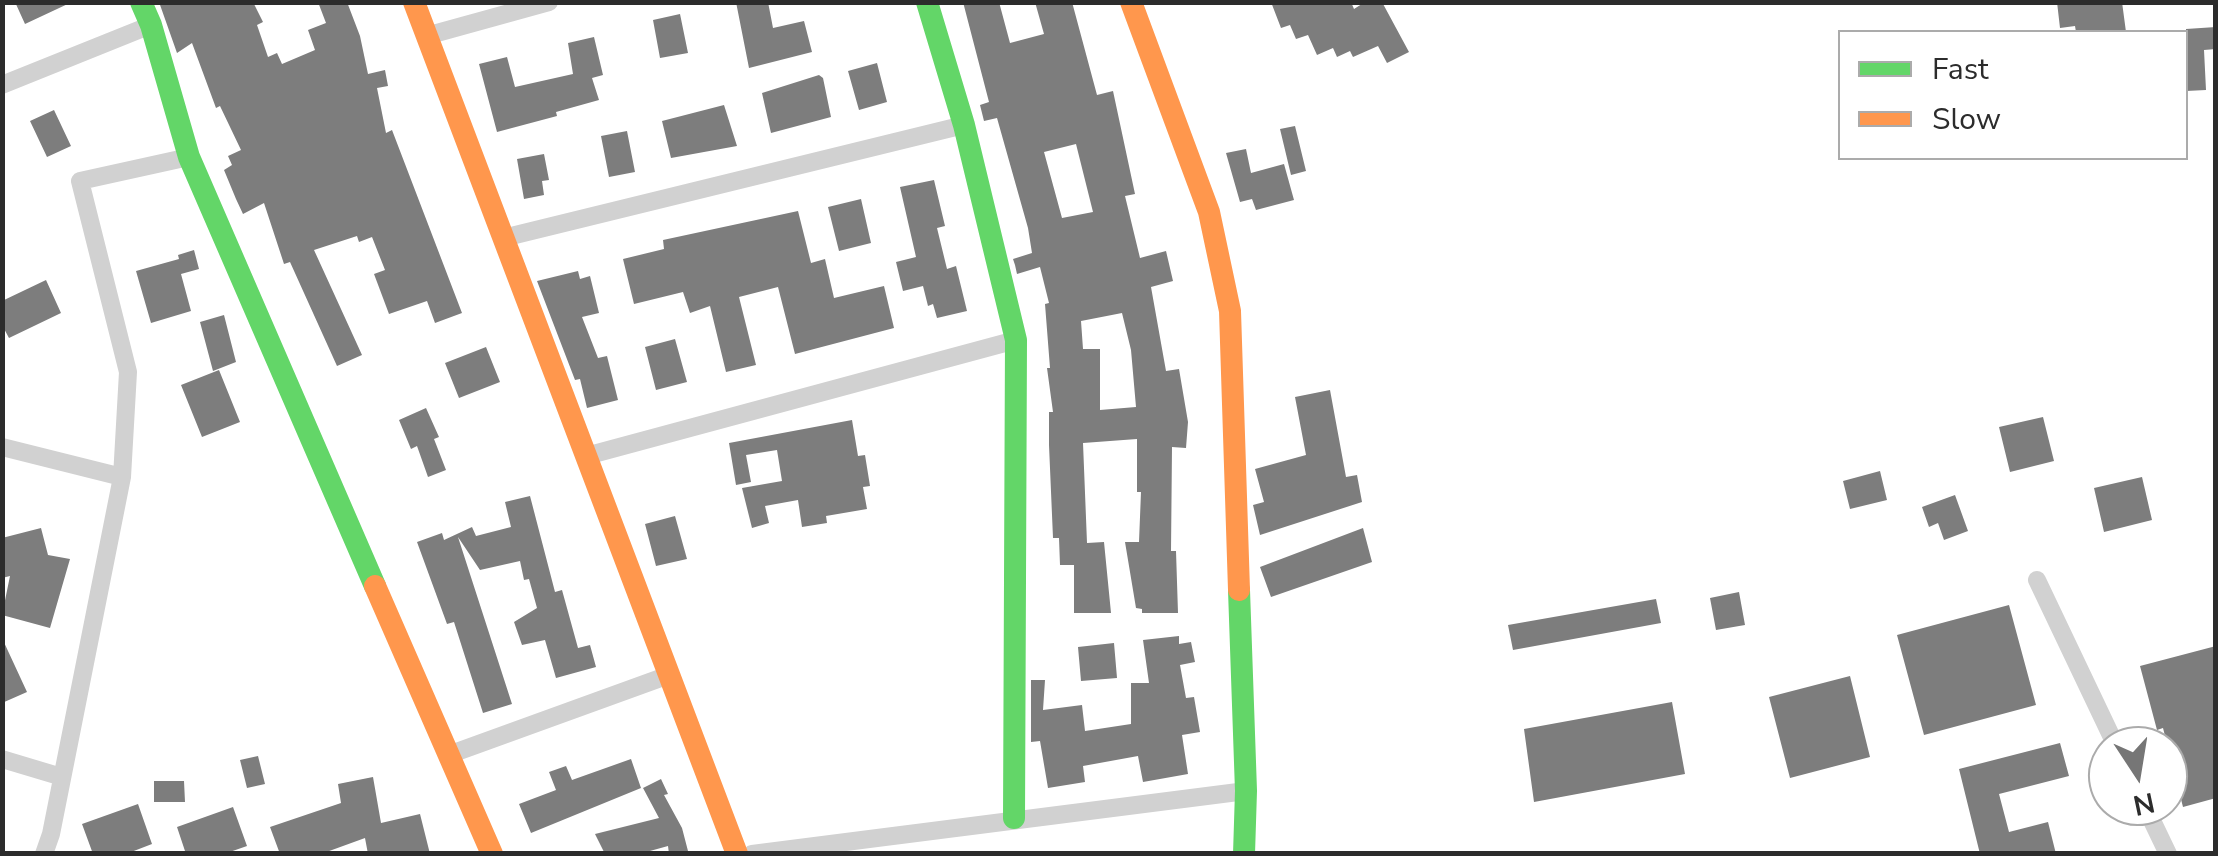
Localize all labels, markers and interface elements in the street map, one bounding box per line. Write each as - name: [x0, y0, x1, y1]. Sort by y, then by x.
- legend: [1838, 30, 2188, 160]
- text: Fast: [1932, 49, 1989, 90]
- text: Slow: [1932, 99, 2001, 140]
- north arrow: [2088, 726, 2188, 826]
- text: N: [2130, 783, 2158, 824]

